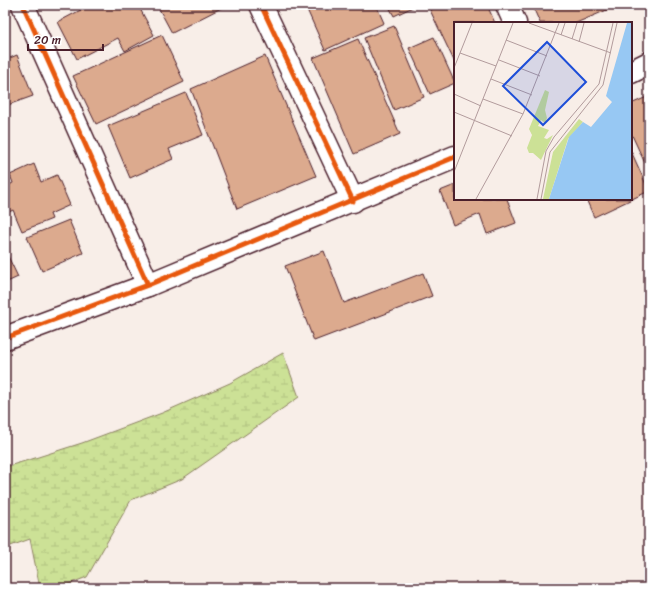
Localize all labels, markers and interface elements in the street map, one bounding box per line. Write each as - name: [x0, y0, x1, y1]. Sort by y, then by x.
- inset map: [454, 22, 632, 200]
- scale bar: [28, 26, 103, 52]
- text: 20 m: [34, 29, 61, 51]

